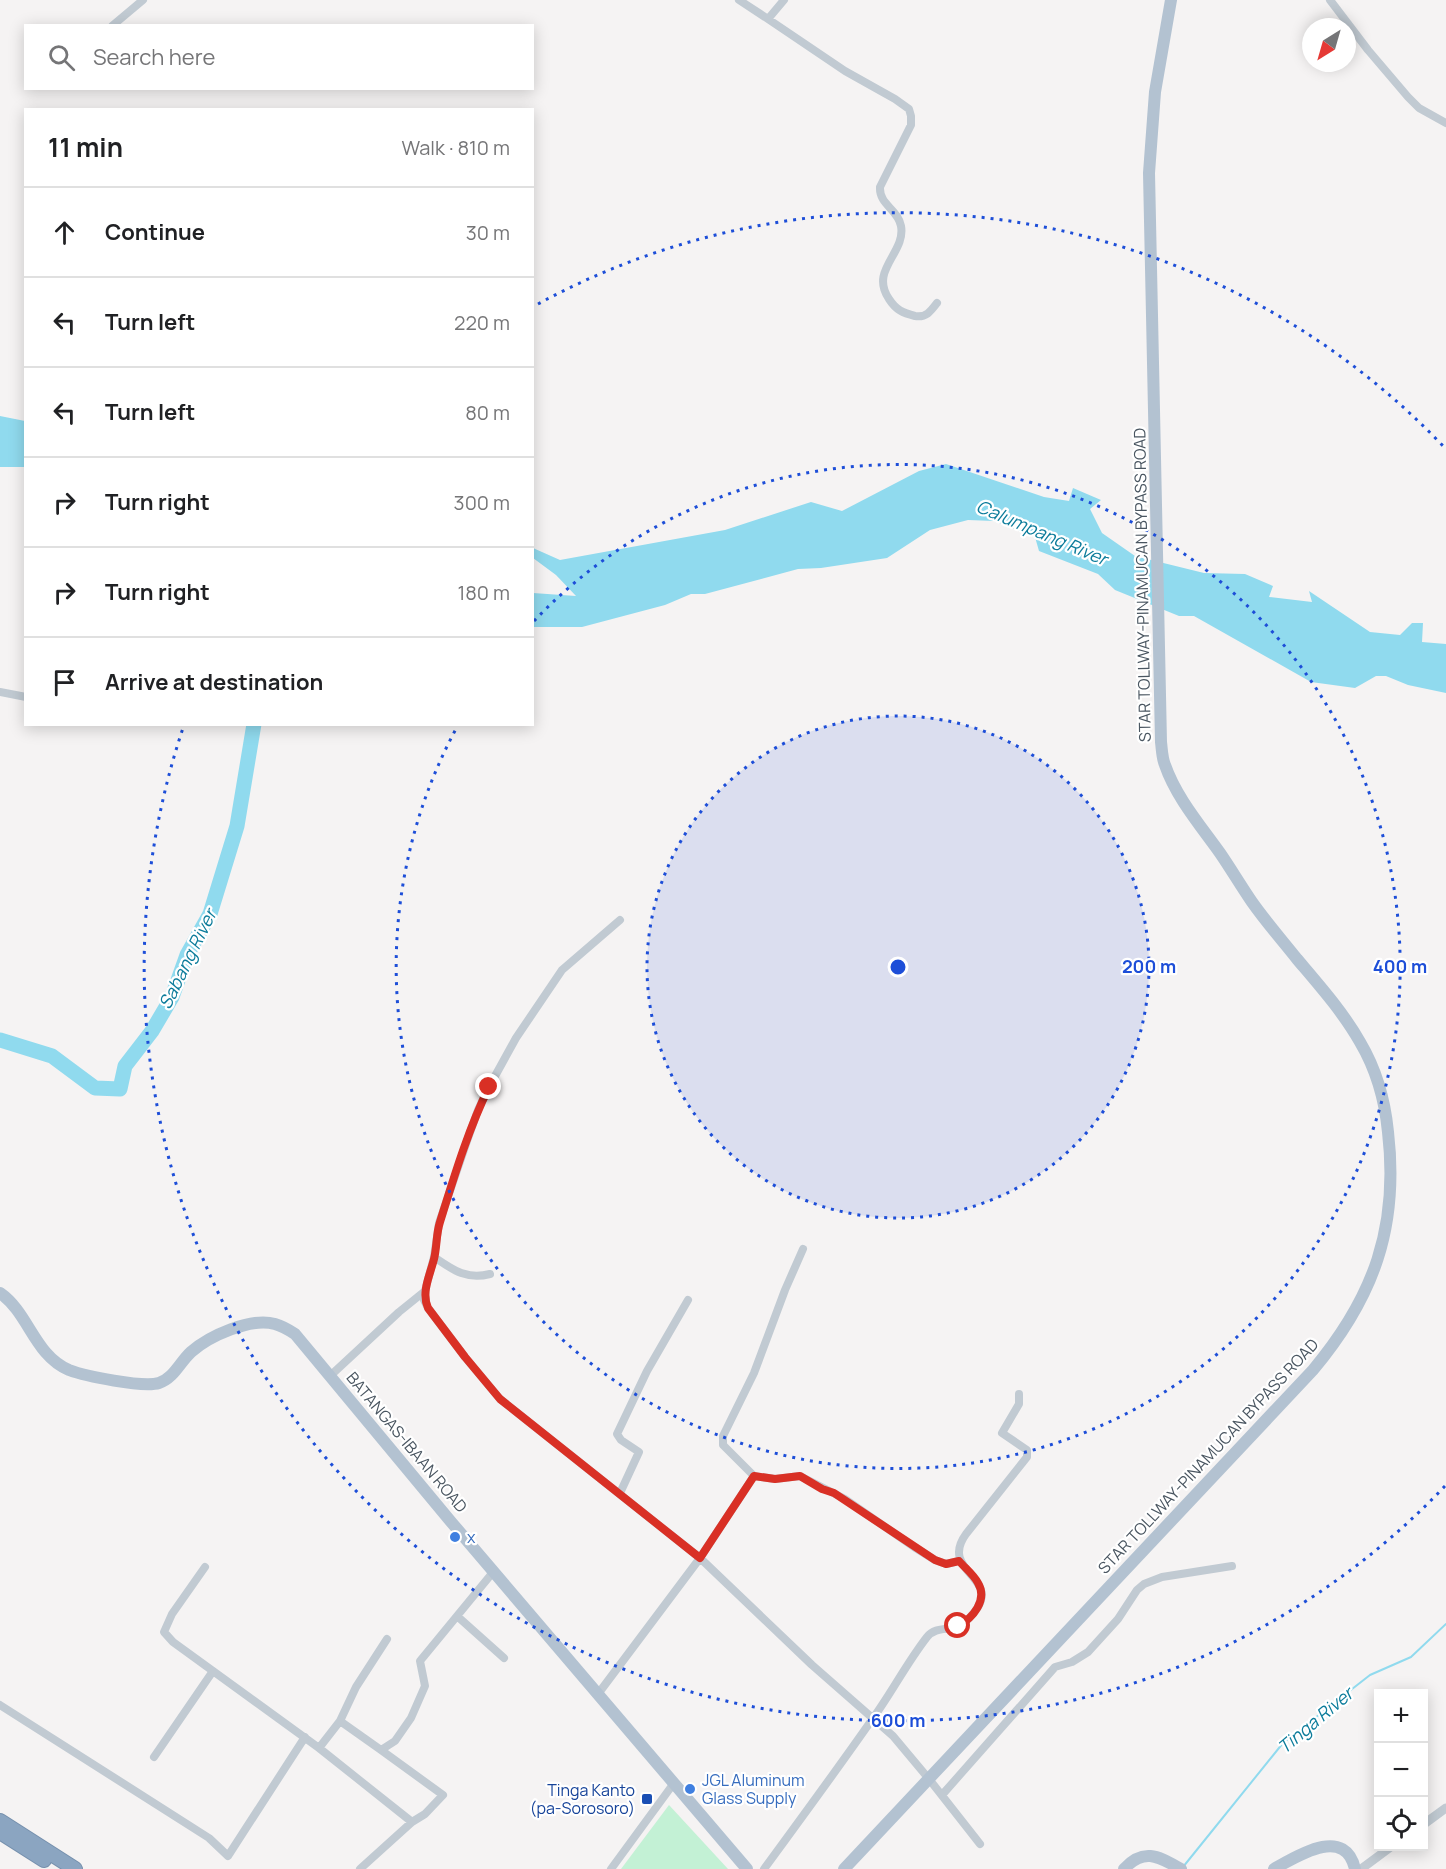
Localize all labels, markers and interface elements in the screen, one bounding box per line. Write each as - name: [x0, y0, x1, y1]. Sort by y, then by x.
- north arrow: [1302, 18, 1356, 72]
- search box: [24, 24, 534, 90]
- icon: search: [45, 41, 78, 74]
- text: Search here: [93, 42, 215, 72]
- text: 11 min: [48, 129, 123, 165]
- text: Walk · 810 m: [401, 134, 510, 161]
- icon: ahead: [48, 216, 81, 249]
- text: Continue: [105, 217, 205, 247]
- text: 30 m: [466, 219, 510, 246]
- icon: left: [48, 306, 81, 339]
- text: Turn left: [105, 307, 195, 337]
- text: 220 m: [454, 309, 510, 336]
- icon: left: [48, 396, 81, 429]
- text: Turn left: [105, 397, 195, 427]
- text: 80 m: [465, 399, 510, 426]
- street label: STAR TOLLWAY-PINAMUCAN BYPASS ROAD: [1128, 427, 1156, 742]
- icon: right: [48, 486, 81, 519]
- text: Turn right: [105, 487, 210, 517]
- text: 300 m: [454, 489, 510, 516]
- water label: Calumpang River: [973, 494, 1113, 571]
- icon: right: [48, 576, 81, 609]
- text: Turn right: [105, 577, 210, 607]
- text: 180 m: [457, 579, 510, 606]
- icon: arrive: [48, 666, 81, 699]
- text: Arrive at destination: [105, 667, 323, 697]
- water label: Sabang River: [153, 903, 223, 1013]
- text: 200 m: [1122, 954, 1176, 978]
- text: 400 m: [1373, 954, 1427, 978]
- centre of rings: [888, 957, 908, 977]
- route end: [475, 1073, 501, 1099]
- street label: STAR TOLLWAY-PINAMUCAN BYPASS ROAD: [1093, 1333, 1323, 1578]
- street label: BATANGAS-IBAAN ROAD: [342, 1367, 473, 1517]
- place label: x: [467, 1526, 476, 1548]
- marker: x: [448, 1530, 462, 1544]
- route start: [944, 1612, 970, 1638]
- water label: Tinga River: [1272, 1680, 1360, 1759]
- map controls: [1374, 1689, 1428, 1851]
- button: +: [1374, 1689, 1428, 1743]
- text: 600 m: [871, 1708, 925, 1732]
- button: −: [1374, 1743, 1428, 1797]
- place label: JGL Aluminum Glass Supply: [702, 1769, 805, 1809]
- place label: Tinga Kanto (pa-Sorosoro): [530, 1779, 635, 1819]
- marker: JGL Aluminum Glass Supply: [683, 1782, 697, 1796]
- marker: Tinga Kanto (pa-Sorosoro): [640, 1792, 654, 1806]
- button: locate: [1374, 1797, 1428, 1851]

